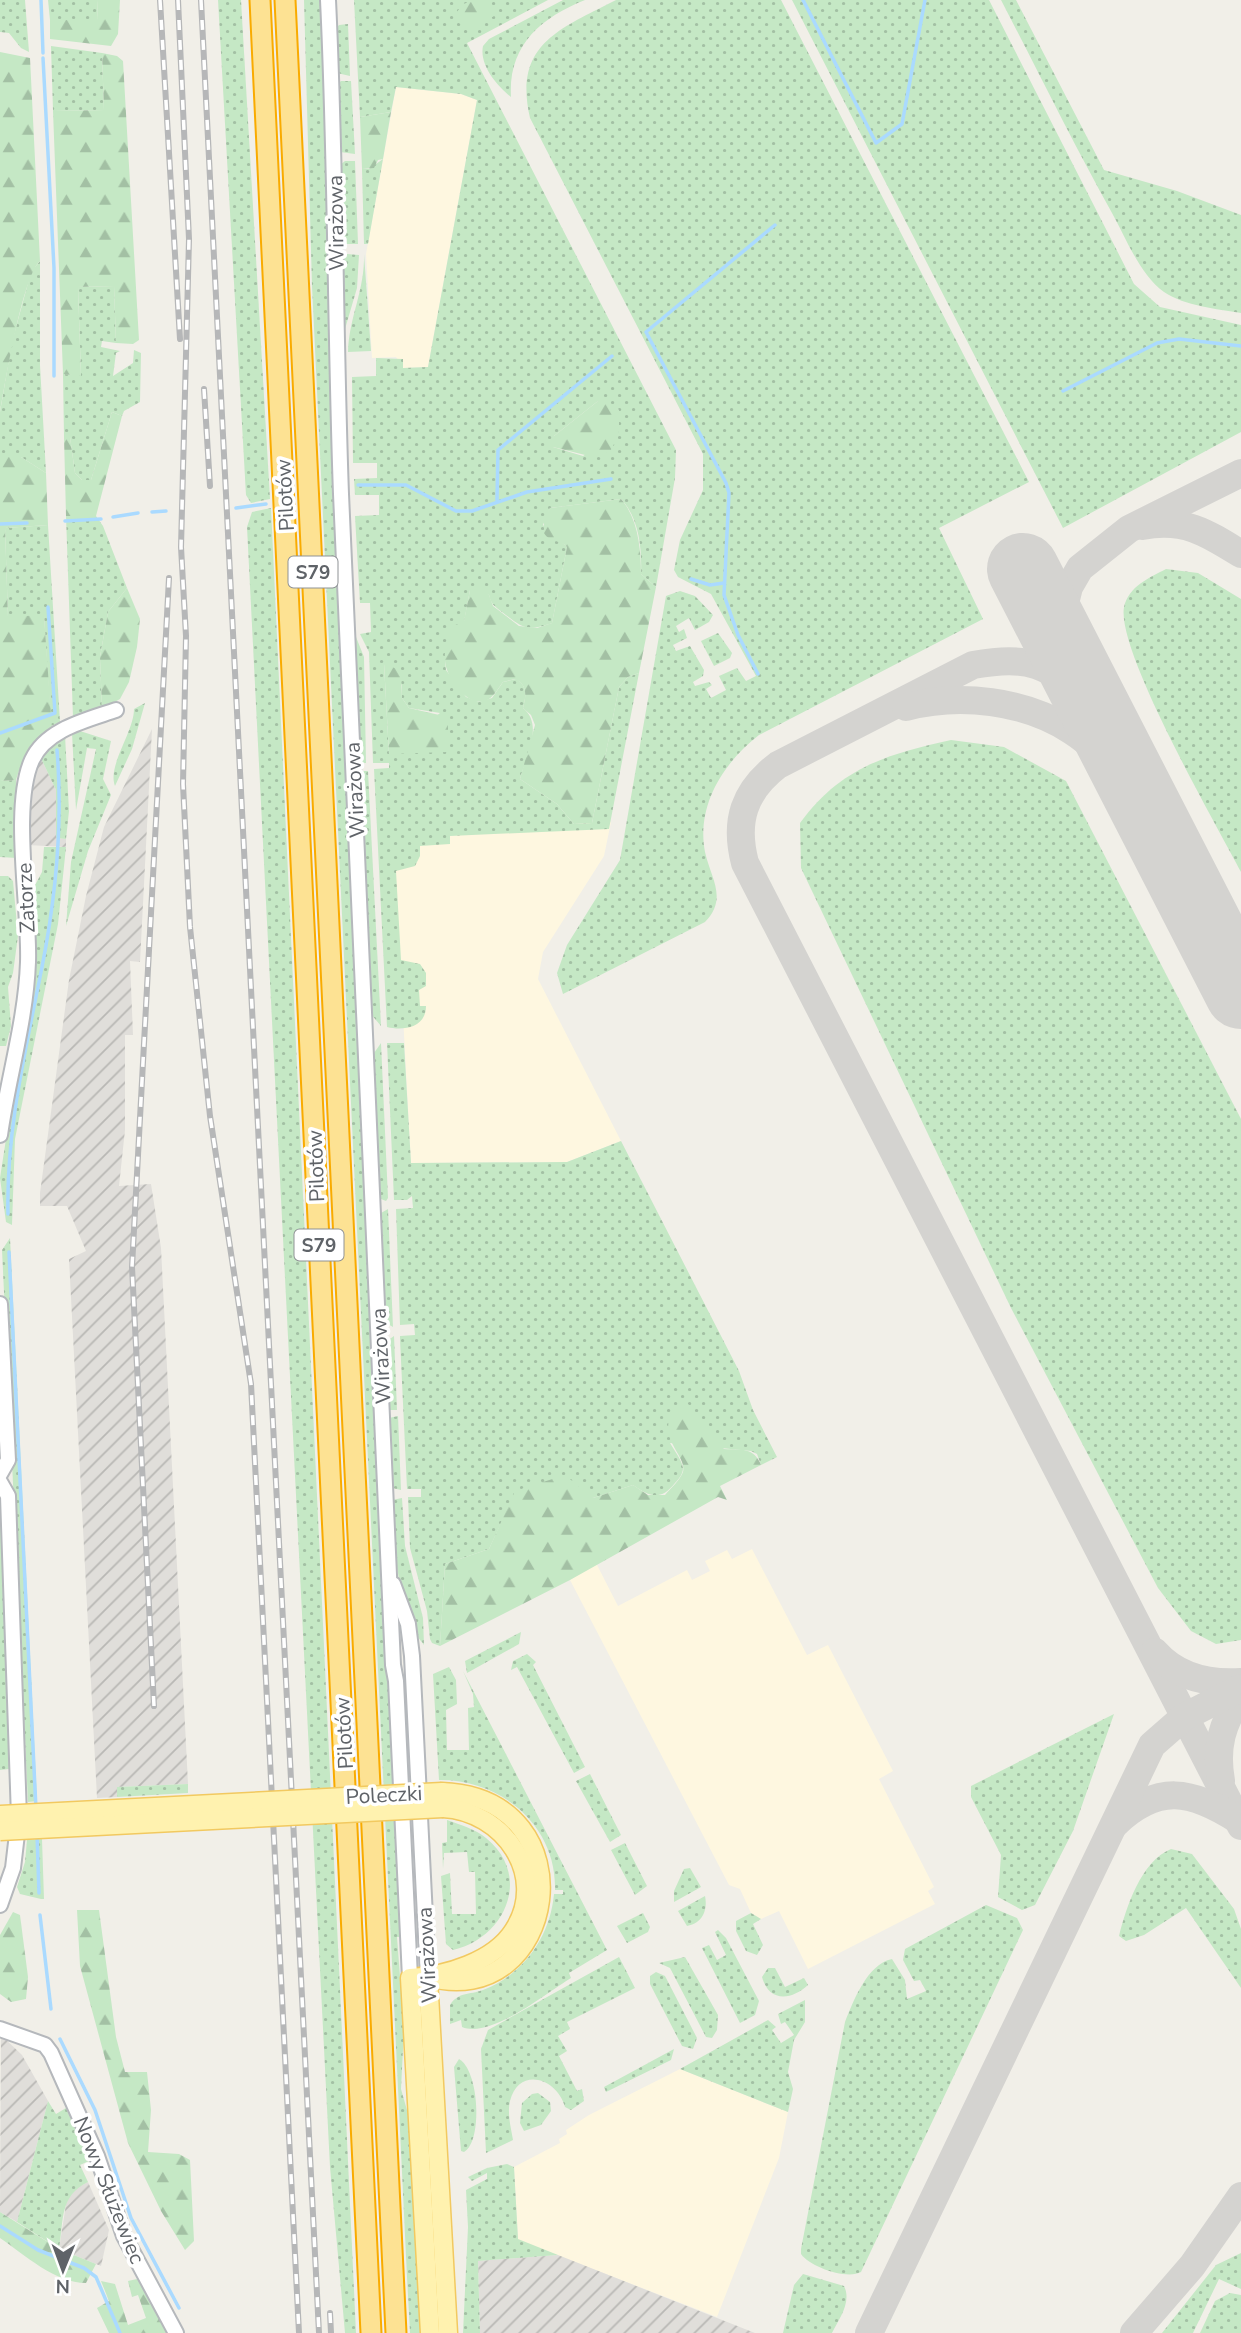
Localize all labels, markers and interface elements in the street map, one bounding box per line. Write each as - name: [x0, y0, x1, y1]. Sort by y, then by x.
- street label: Wirażowa: [321, 175, 351, 271]
- street label: Pilotów: [269, 458, 301, 532]
- road number: S79: [288, 556, 338, 587]
- street label: Wirażowa: [339, 741, 371, 839]
- street label: Zatorze: [10, 862, 42, 934]
- street label: Pilotów: [301, 1129, 331, 1203]
- road number: S79: [294, 1230, 344, 1260]
- street label: Wirażowa: [365, 1307, 397, 1405]
- street label: Pilotów: [328, 1696, 360, 1770]
- street label: Poleczki: [345, 1779, 423, 1811]
- street label: Wirażowa: [411, 1906, 443, 2004]
- street label: Nowy Służewiec: [67, 2112, 151, 2268]
- north arrow: [28, 2235, 98, 2305]
- text: N: [55, 2273, 70, 2299]

